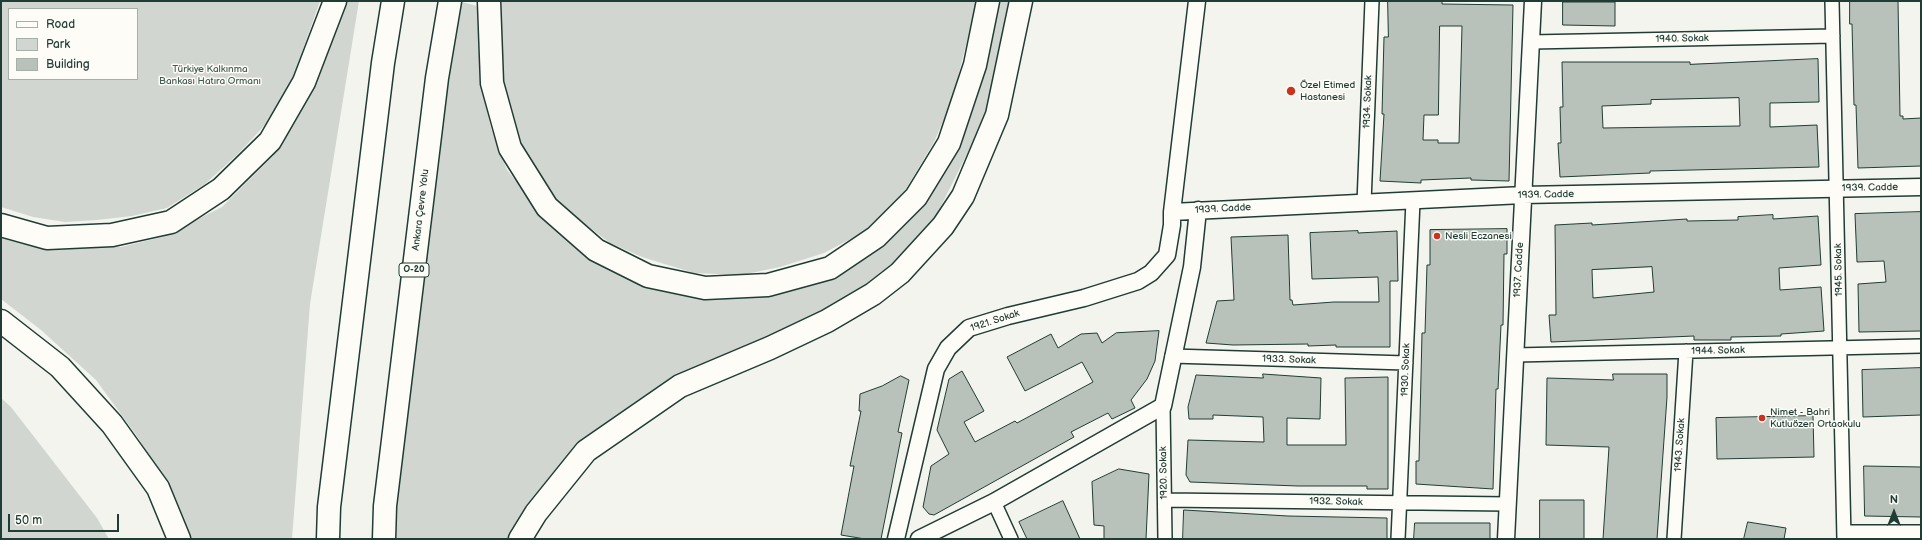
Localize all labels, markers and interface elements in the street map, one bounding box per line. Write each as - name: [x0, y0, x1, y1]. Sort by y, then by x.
- legend: [8, 8, 138, 80]
- text: Road: [46, 17, 75, 32]
- street label: 1940. Sokak: [1655, 33, 1709, 45]
- text: Park: [46, 37, 70, 52]
- text: Building: [46, 57, 90, 72]
- park label: Türkiye Kalkınma Bankası Hatıra Ormanı: [159, 63, 261, 86]
- street label: 1934. Sokak: [1361, 75, 1375, 129]
- place label: Özel Etimed Hastanesi: [1300, 79, 1355, 102]
- marker: Özel Etimed Hastanesi: [1285, 85, 1297, 97]
- street label: Ankara Çevre Yolu: [410, 168, 432, 252]
- street label: 1939. Cadde: [1842, 182, 1898, 194]
- street label: 1939. Cadde: [1518, 189, 1574, 201]
- street label: 1939. Cadde: [1195, 202, 1251, 216]
- place label: Nesli Eczanesi: [1445, 230, 1512, 242]
- marker: Nesli Eczanesi: [1432, 231, 1442, 241]
- street label: 1937. Cadde: [1512, 242, 1526, 298]
- street label: 1945. Sokak: [1833, 243, 1845, 297]
- road number: O-20: [399, 263, 429, 277]
- street label: 1921. Sokak: [969, 307, 1021, 335]
- street label: 1930. Sokak: [1399, 343, 1413, 397]
- street label: 1944. Sokak: [1691, 345, 1745, 357]
- street label: 1933. Sokak: [1262, 353, 1316, 367]
- place label: Nimet - Bahri Kutluözen Ortaokulu: [1770, 406, 1861, 430]
- marker: Nimet - Bahri Kutluözen Ortaokulu: [1757, 413, 1767, 423]
- street label: 1943. Sokak: [1672, 418, 1688, 472]
- street label: 1920. Sokak: [1158, 446, 1170, 500]
- north arrow: [1874, 492, 1914, 532]
- text: N: [1890, 493, 1898, 506]
- street label: 1932. Sokak: [1309, 496, 1363, 508]
- scale bar: [10, 506, 121, 532]
- text: 50 m: [15, 513, 42, 528]

